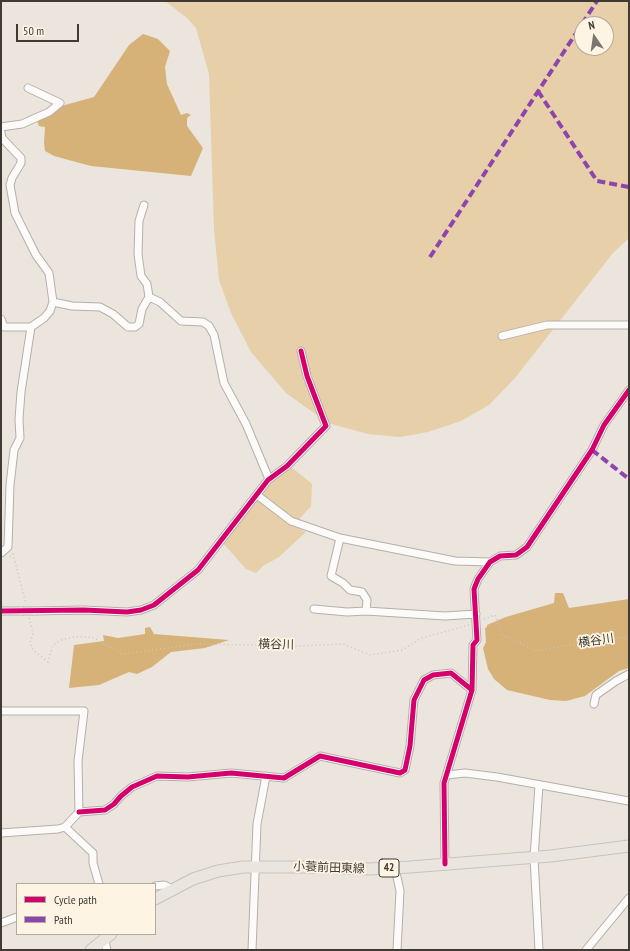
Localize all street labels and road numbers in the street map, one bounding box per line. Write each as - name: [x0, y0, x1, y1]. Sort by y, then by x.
- street label: 横谷川: [577, 631, 615, 651]
- street label: 横谷川: [258, 637, 294, 653]
- road number: 42: [379, 859, 399, 877]
- street label: 小蓑前田東線: [293, 860, 365, 876]

